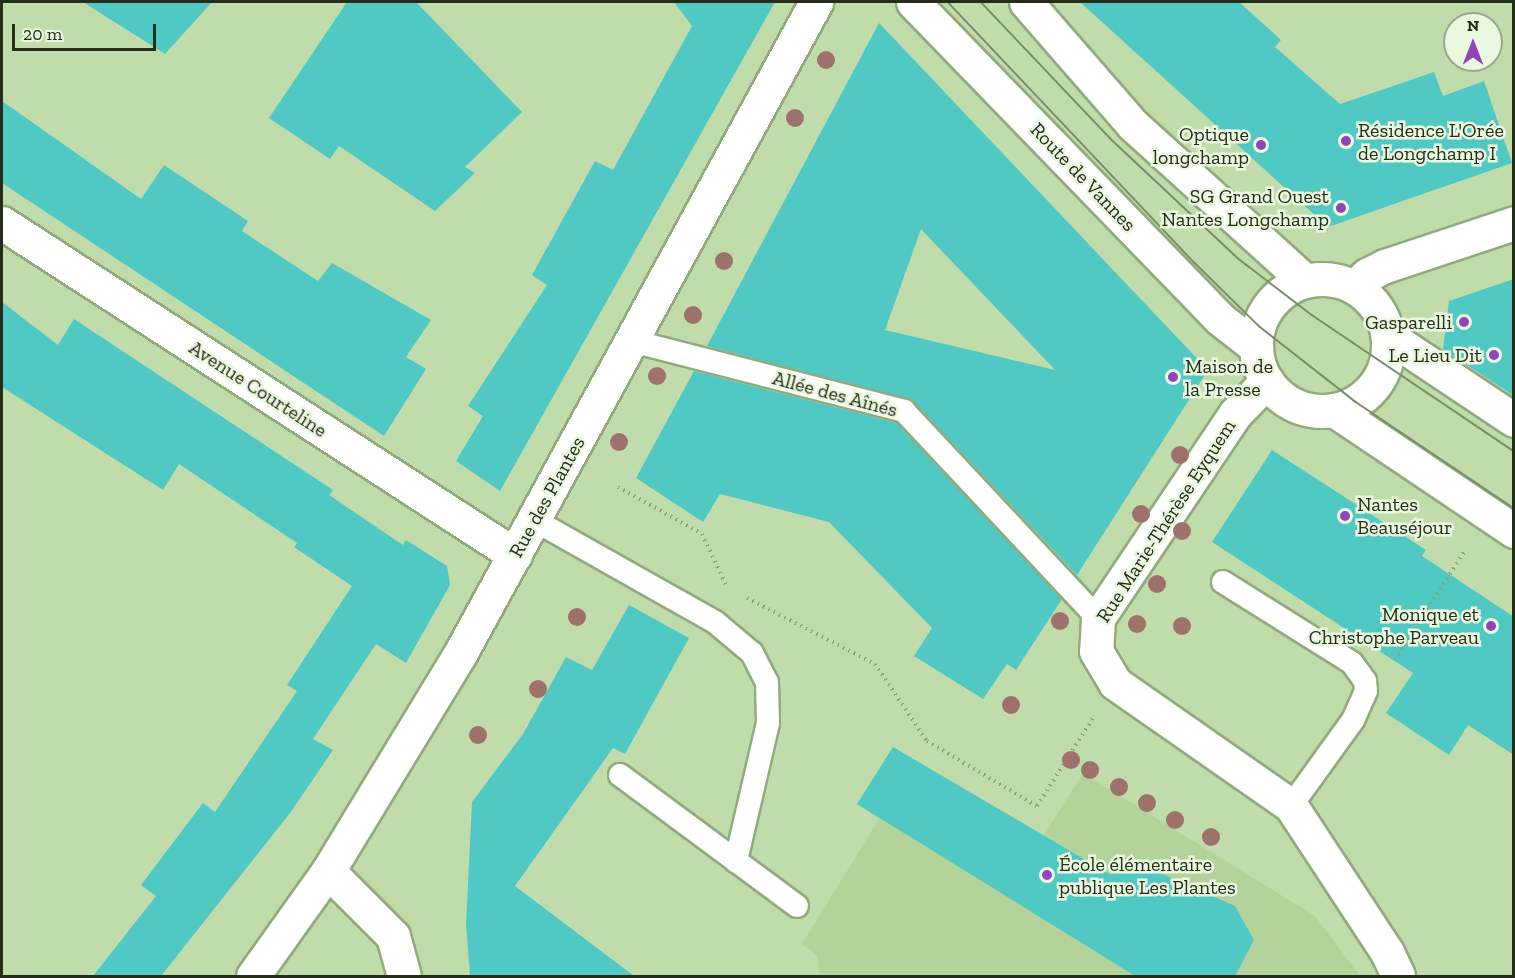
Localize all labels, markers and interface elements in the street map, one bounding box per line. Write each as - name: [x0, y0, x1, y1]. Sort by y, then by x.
- scale bar: [15, 12, 159, 50]
- north arrow: [1443, 12, 1503, 72]
- text: N: [1467, 16, 1479, 35]
- text: 20 m: [23, 23, 62, 45]
- street label: Route de Vannes: [1025, 117, 1141, 237]
- place label: Résidence L'Orée de Longchamp I: [1358, 118, 1504, 165]
- place label: Optique longchamp: [1153, 122, 1249, 169]
- marker: Résidence L'Orée de Longchamp I: [1339, 134, 1353, 148]
- marker: Optique longchamp: [1254, 138, 1268, 152]
- place label: SG Grand Ouest Nantes Longchamp: [1162, 184, 1329, 231]
- marker: SG Grand Ouest Nantes Longchamp: [1334, 201, 1348, 215]
- place label: Gasparelli: [1365, 310, 1452, 334]
- marker: Gasparelli: [1457, 315, 1471, 329]
- street label: Avenue Courteline: [185, 336, 331, 442]
- place label: Le Lieu Dit: [1388, 343, 1482, 367]
- marker: Le Lieu Dit: [1487, 348, 1501, 362]
- place label: Maison de la Presse: [1185, 354, 1273, 401]
- street label: Allée des Aînés: [770, 366, 900, 422]
- marker: Maison de la Presse: [1166, 370, 1180, 384]
- street label: Rue Marie-Thérèse Eyquem: [1091, 415, 1241, 627]
- street label: Rue des Plantes: [504, 432, 590, 562]
- place label: Nantes Beauséjour: [1357, 492, 1452, 539]
- marker: Nantes Beauséjour: [1338, 509, 1352, 523]
- place label: Monique et Christophe Parveau: [1309, 602, 1479, 649]
- marker: Monique et Christophe Parveau: [1484, 619, 1498, 633]
- place label: École élémentaire publique Les Plantes: [1059, 852, 1236, 899]
- marker: École élémentaire publique Les Plantes: [1040, 868, 1054, 882]

